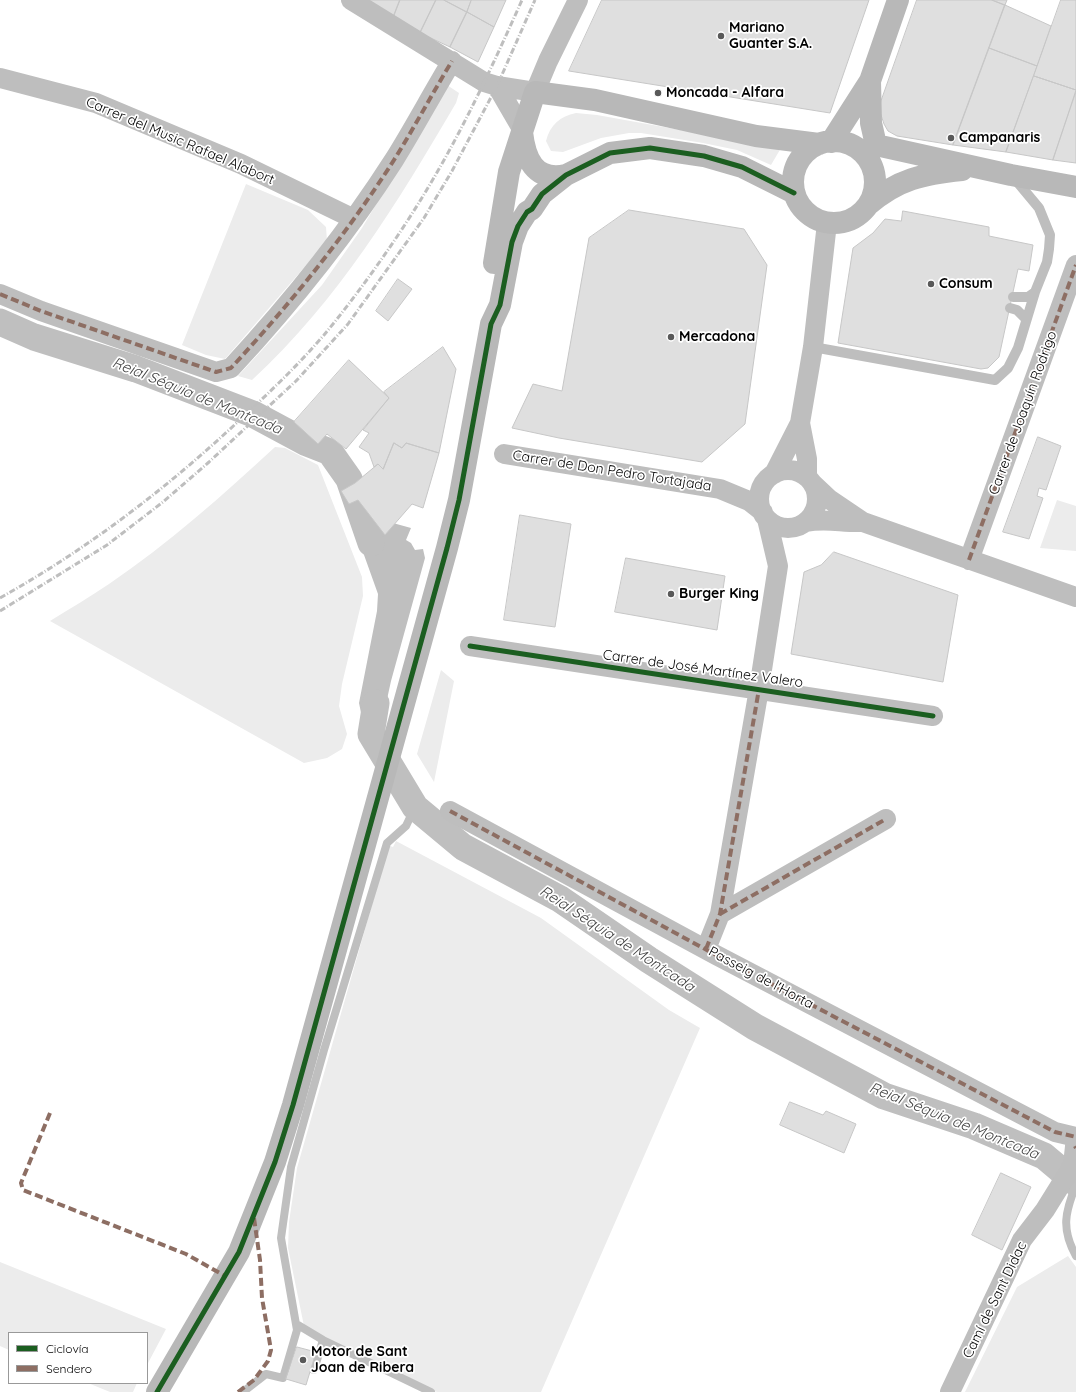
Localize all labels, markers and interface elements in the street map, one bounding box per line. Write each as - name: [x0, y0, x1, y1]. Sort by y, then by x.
- place label: Mariano Guanter S.A.: [729, 20, 812, 52]
- marker: Mariano Guanter S.A.: [716, 31, 726, 41]
- place label: Moncada - Alfara: [666, 85, 784, 101]
- marker: Moncada - Alfara: [653, 88, 663, 98]
- street label: Carrer del Music Rafael Alabort: [83, 94, 277, 188]
- place label: Campanaris: [959, 130, 1040, 146]
- marker: Campanaris: [946, 133, 956, 143]
- place label: Consum: [939, 276, 993, 292]
- marker: Consum: [926, 279, 936, 289]
- place label: Mercadona: [679, 329, 755, 345]
- street label: Carrer de Joaquín Rodrigo: [985, 329, 1061, 497]
- marker: Mercadona: [666, 332, 676, 342]
- water label: Reial Séquia de Montcada: [110, 354, 284, 438]
- street label: Carrer de Don Pedro Tortajada: [511, 447, 713, 495]
- place label: Burger King: [679, 586, 759, 602]
- marker: Burger King: [666, 589, 676, 599]
- street label: Carrer de José Martínez Valero: [602, 647, 804, 691]
- water label: Reial Séquia de Montcada: [536, 882, 698, 996]
- street label: Passeig de l'Horta: [706, 943, 816, 1013]
- water label: Reial Séquia de Montcada: [867, 1079, 1041, 1163]
- street label: Camí de Sant Didac: [959, 1239, 1031, 1361]
- legend: [8, 1332, 148, 1384]
- text: Ciclovía: [46, 1341, 89, 1356]
- place label: Motor de Sant Joan de Ribera: [311, 1344, 414, 1376]
- marker: Motor de Sant Joan de Ribera: [298, 1355, 308, 1365]
- text: Sendero: [46, 1361, 92, 1376]

